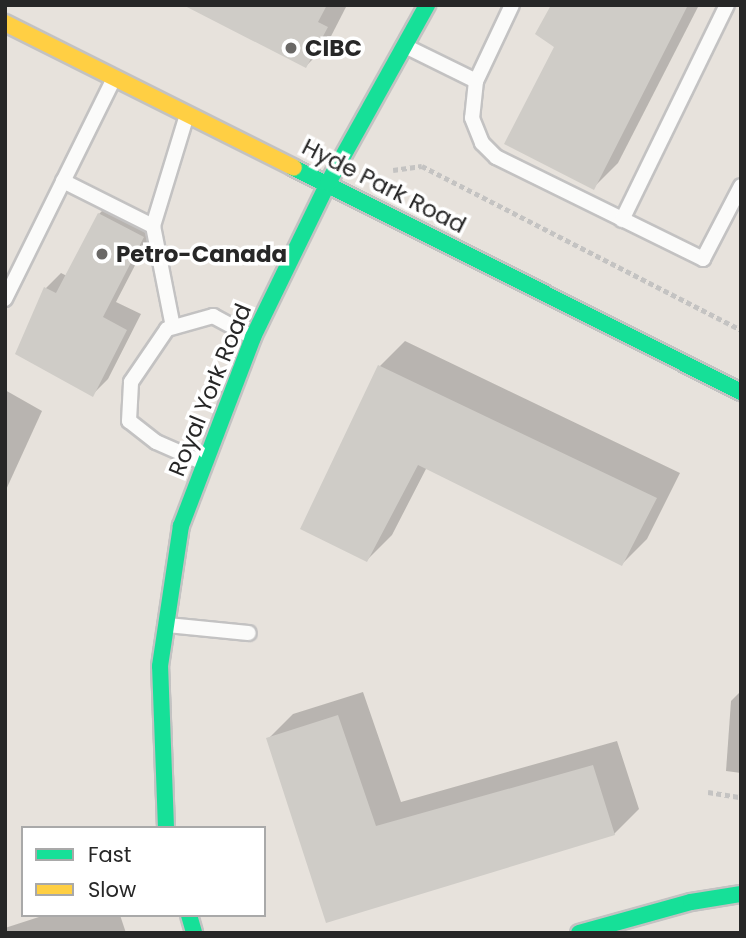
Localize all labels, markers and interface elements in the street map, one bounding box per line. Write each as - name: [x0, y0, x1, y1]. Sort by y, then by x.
- place label: CIBC: [305, 34, 362, 62]
- marker: CIBC: [283, 40, 299, 56]
- street label: Hyde Park Road: [298, 133, 470, 239]
- place label: Petro-Canada: [116, 240, 287, 268]
- marker: Petro-Canada: [94, 246, 110, 262]
- street label: Royal York Road: [163, 300, 257, 480]
- legend: [21, 826, 266, 917]
- text: Fast: [88, 840, 131, 869]
- text: Slow: [88, 875, 136, 904]

